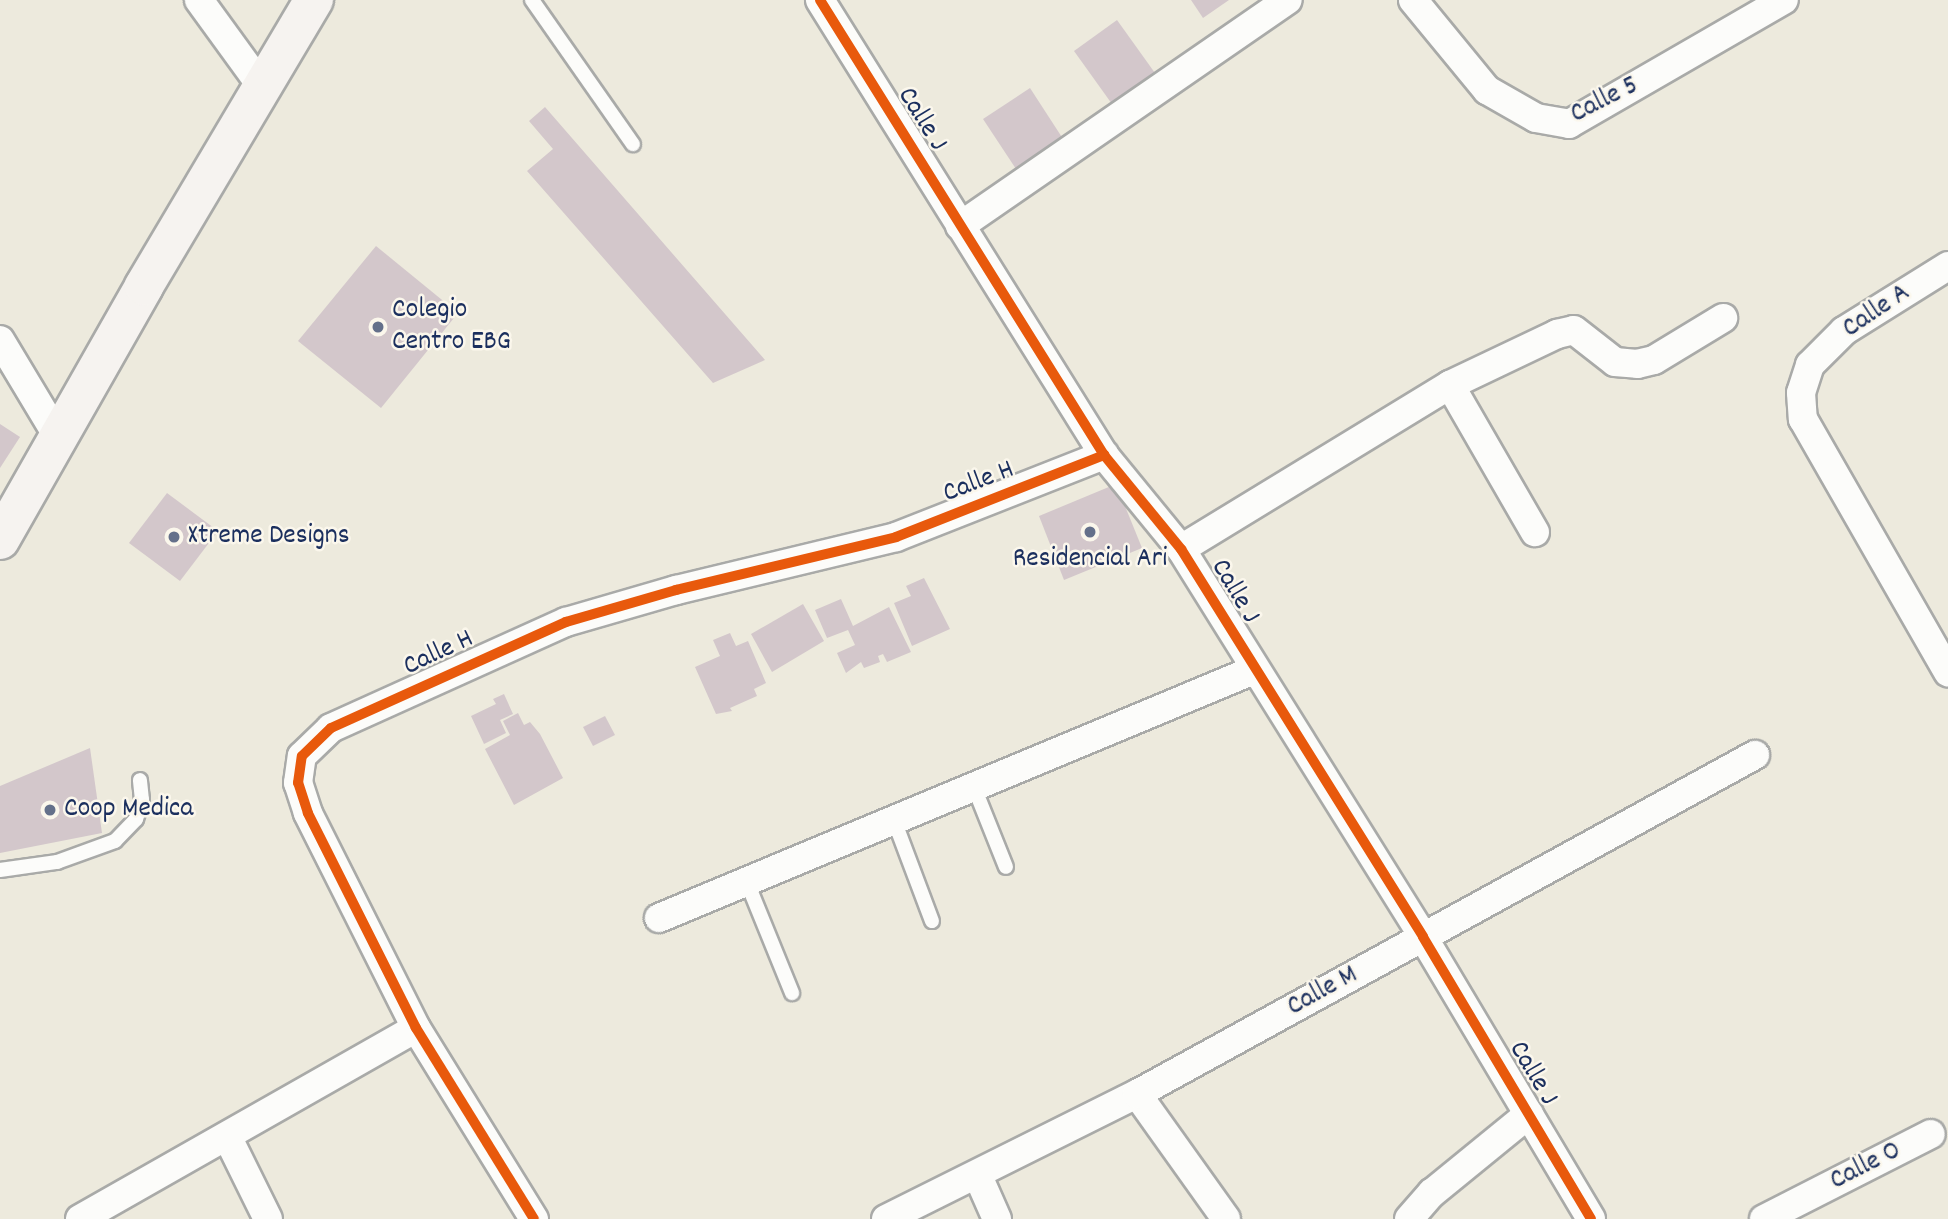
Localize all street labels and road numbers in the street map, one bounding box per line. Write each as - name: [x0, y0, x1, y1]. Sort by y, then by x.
- street label: Calle 5: [1565, 70, 1645, 132]
- street label: Calle J: [888, 82, 954, 158]
- street label: Calle A: [1837, 277, 1917, 347]
- street label: Calle H: [939, 454, 1019, 512]
- street label: Calle J: [1202, 554, 1266, 630]
- street label: Calle H: [399, 623, 479, 685]
- street label: Calle M: [1282, 959, 1364, 1025]
- street label: Calle J: [1500, 1036, 1564, 1112]
- street label: Calle O: [1825, 1135, 1907, 1199]

